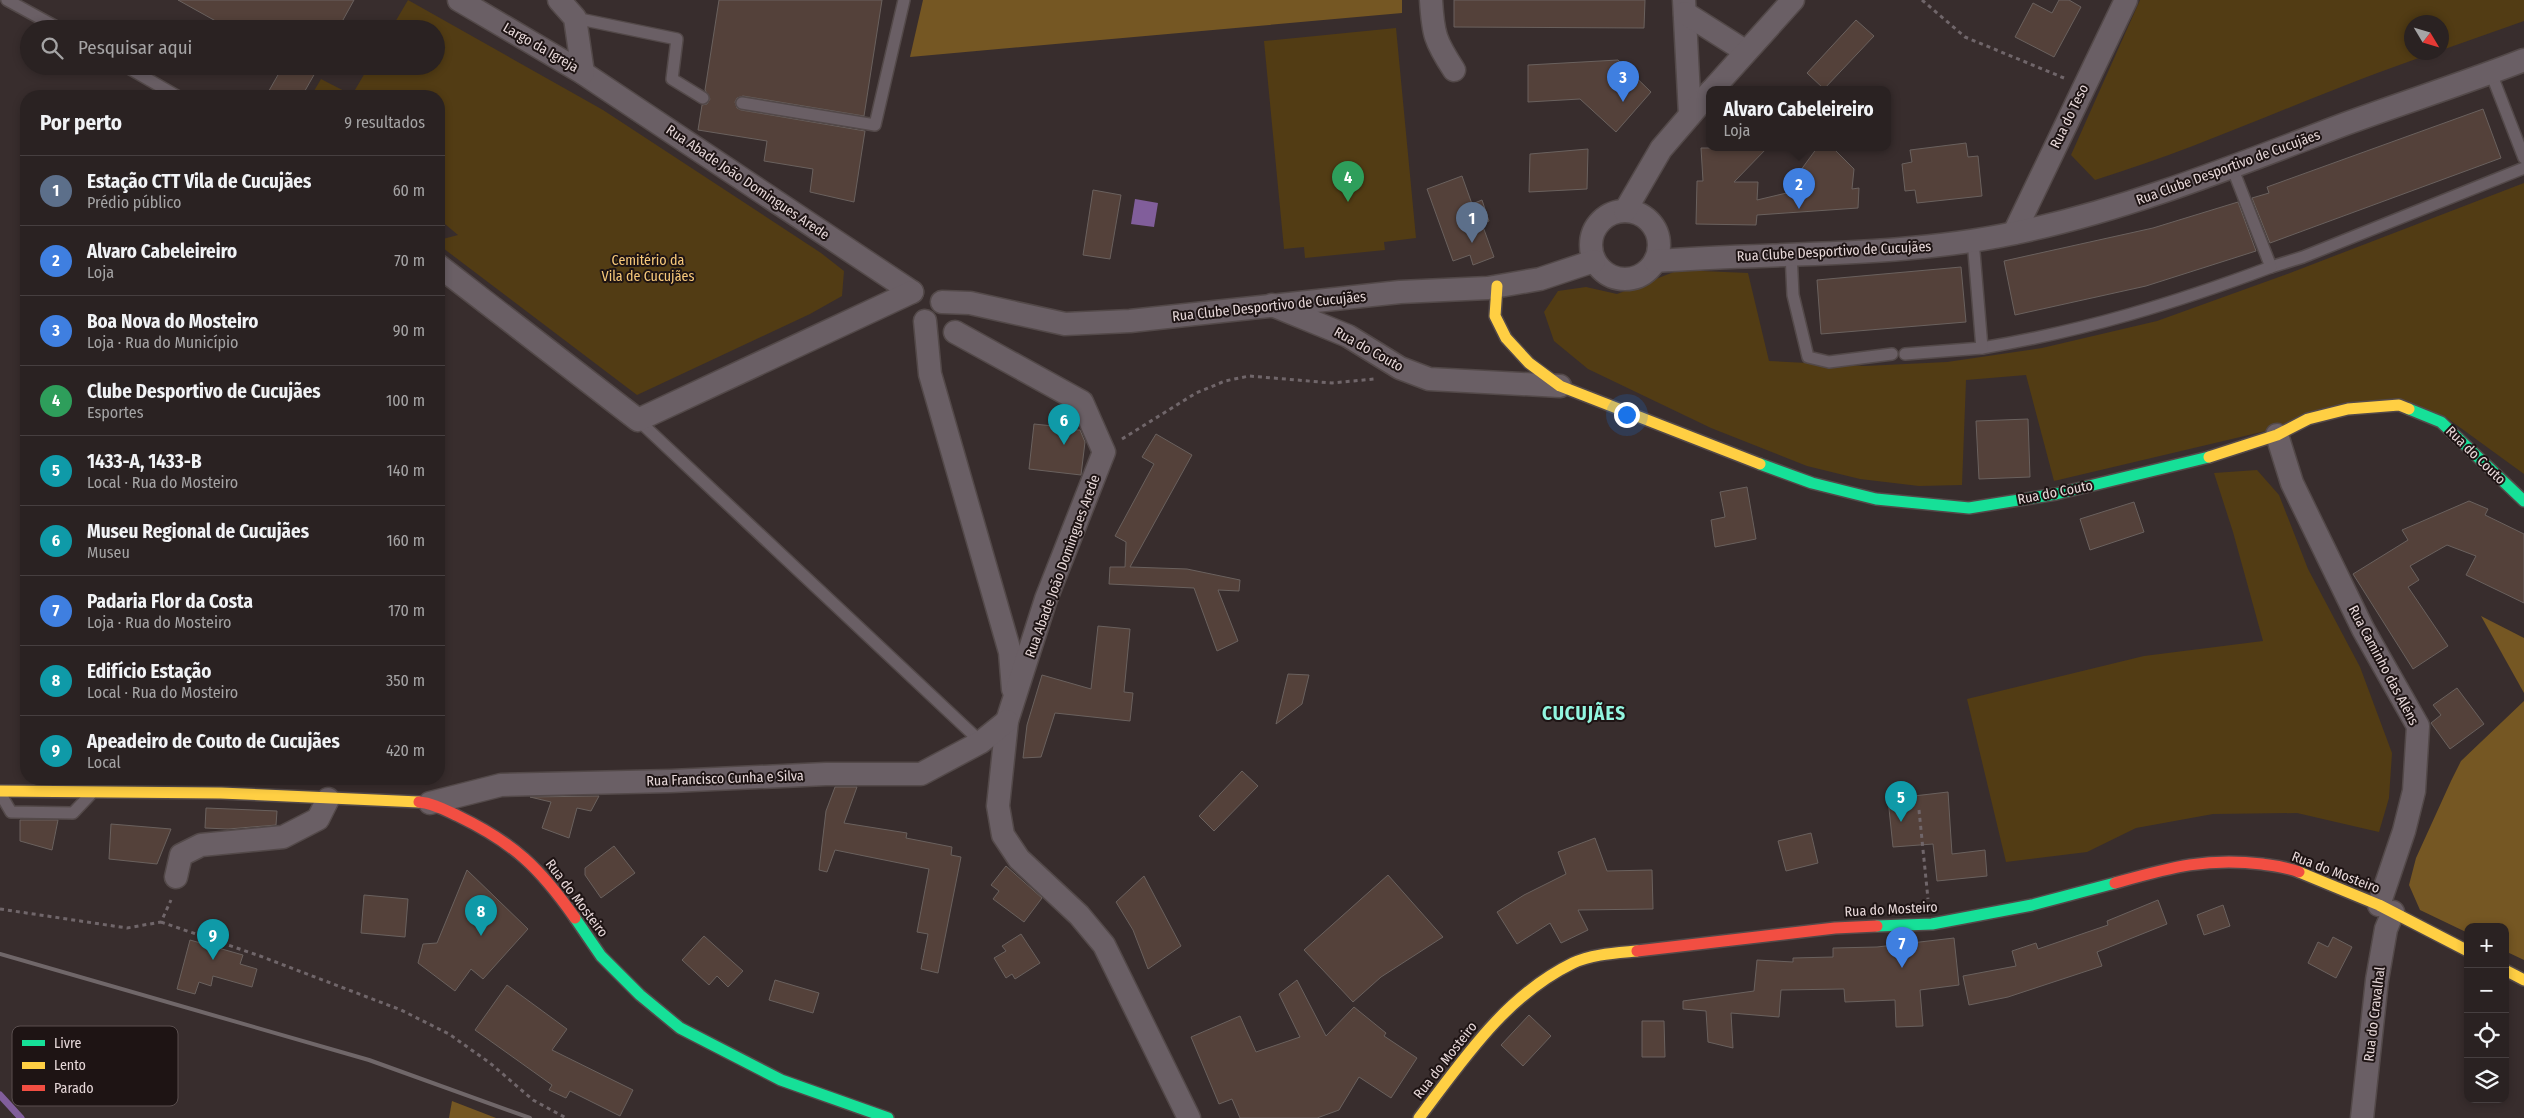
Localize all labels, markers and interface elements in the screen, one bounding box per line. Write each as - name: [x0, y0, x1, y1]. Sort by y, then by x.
- north arrow: [2404, 15, 2449, 60]
- street label: Largo da Igreja: [500, 19, 582, 76]
- search box: [20, 20, 445, 75]
- icon: search: [38, 34, 66, 62]
- text: Pesquisar aqui: [78, 36, 192, 59]
- pin: 3: [1607, 61, 1639, 102]
- street label: Rua do Teso: [2047, 81, 2092, 151]
- popup: [1706, 86, 1891, 151]
- text: Alvaro Cabeleireiro: [1723, 98, 1874, 121]
- text: Por perto: [40, 110, 122, 136]
- text: 9 resultados: [344, 113, 425, 132]
- street label: Rua Abade João Domingues Arede: [663, 121, 833, 244]
- text: Loja: [1723, 121, 1750, 140]
- street label: Rua Clube Desportivo de Cucujães: [2134, 126, 2323, 209]
- pin: 4: [1332, 161, 1364, 202]
- pin: 2: [1783, 168, 1815, 209]
- text: Estação CTT Vila de Cucujães: [87, 170, 311, 193]
- text: 1: [53, 181, 59, 200]
- text: 60 m: [393, 181, 425, 200]
- text: Prédio público: [87, 193, 181, 212]
- pin: 1: [1456, 202, 1488, 243]
- street label: Rua Clube Desportivo de Cucujães: [1736, 238, 1932, 265]
- text: Alvaro Cabeleireiro: [87, 240, 237, 263]
- text: 2: [52, 251, 60, 270]
- text: 70 m: [394, 251, 425, 270]
- park label: Cemitério da Vila de Cucujães: [602, 252, 694, 285]
- text: Loja: [87, 263, 114, 282]
- street label: Rua Clube Desportivo de Cucujães: [1171, 288, 1367, 325]
- text: Boa Nova do Mosteiro: [87, 310, 258, 333]
- text: 3: [52, 321, 60, 340]
- text: 90 m: [393, 321, 425, 340]
- street label: Rua do Couto: [1331, 323, 1406, 375]
- text: Loja · Rua do Município: [87, 333, 238, 352]
- text: Clube Desportivo de Cucujães: [87, 380, 321, 403]
- text: 4: [52, 391, 60, 410]
- text: 100 m: [386, 391, 425, 410]
- your location: [1614, 402, 1640, 428]
- text: Esportes: [87, 403, 144, 422]
- pin: 6: [1048, 404, 1080, 445]
- street label: Rua do Couto: [2442, 423, 2509, 488]
- text: 1433-A, 1433-B: [87, 450, 202, 473]
- text: 5: [52, 461, 60, 480]
- text: 140 m: [387, 461, 425, 480]
- street label: Rua Abade João Domingues Arede: [1021, 472, 1104, 660]
- text: Local · Rua do Mosteiro: [87, 473, 238, 492]
- street label: Rua do Couto: [2016, 477, 2094, 508]
- text: Museu Regional de Cucujães: [87, 520, 309, 543]
- text: 6: [52, 531, 60, 550]
- text: 160 m: [386, 531, 425, 550]
- text: Museu: [87, 543, 130, 562]
- text: Padaria Flor da Costa: [87, 590, 253, 613]
- text: 7: [53, 601, 59, 620]
- text: 170 m: [388, 601, 425, 620]
- street label: Rua Caminho das Aléns: [2345, 602, 2422, 728]
- text: Loja · Rua do Mosteiro: [87, 613, 231, 632]
- text: Edifício Estação: [87, 660, 211, 683]
- text: 8: [52, 671, 60, 690]
- text: 350 m: [386, 671, 425, 690]
- text: Local · Rua do Mosteiro: [87, 683, 238, 702]
- district label: CUCUJÃES: [1542, 701, 1626, 725]
- text: Apeadeiro de Couto de Cucujães: [87, 730, 340, 753]
- text: 9: [52, 741, 60, 760]
- text: 420 m: [386, 741, 425, 760]
- text: Local: [87, 753, 121, 772]
- street label: Rua Francisco Cunha e Silva: [646, 767, 804, 790]
- pin: 5: [1885, 781, 1917, 822]
- street label: Rua do Mosteiro: [2289, 848, 2382, 897]
- street label: Rua do Mosteiro: [542, 856, 611, 941]
- pin: 8: [465, 895, 497, 936]
- street label: Rua do Mosteiro: [1844, 899, 1938, 920]
- pin: 9: [197, 919, 229, 960]
- map controls: [2464, 923, 2509, 1103]
- button: +: [2464, 923, 2509, 968]
- pin: 7: [1886, 927, 1918, 968]
- street label: Rua do Cravalhal: [2360, 965, 2389, 1062]
- button: −: [2464, 968, 2509, 1013]
- button: locate: [2464, 1013, 2509, 1058]
- street label: Rua do Mosteiro: [1410, 1018, 1481, 1102]
- legend: [12, 1026, 178, 1106]
- text: Livre: [54, 1035, 81, 1052]
- text: Lento: [54, 1057, 86, 1074]
- button: layers: [2464, 1058, 2509, 1103]
- text: Parado: [54, 1080, 94, 1097]

